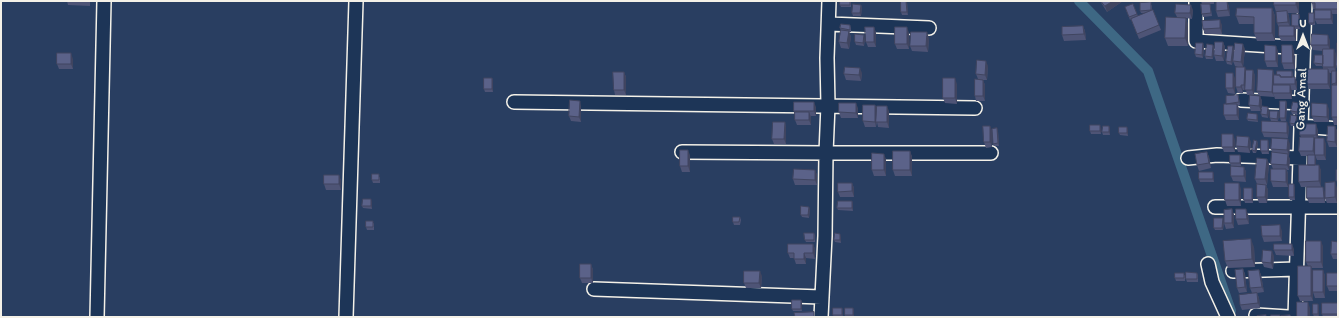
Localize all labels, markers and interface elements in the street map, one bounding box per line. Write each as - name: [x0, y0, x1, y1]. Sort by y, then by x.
- north arrow: [1283, 16, 1323, 56]
- text: U: [1299, 17, 1307, 30]
- street label: Gang Amal: [1293, 68, 1311, 130]

